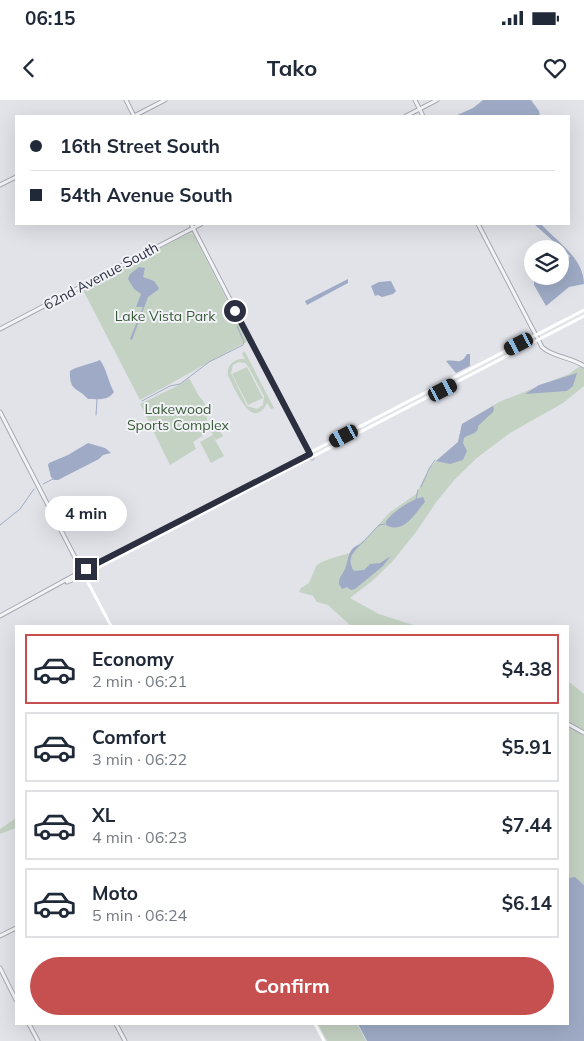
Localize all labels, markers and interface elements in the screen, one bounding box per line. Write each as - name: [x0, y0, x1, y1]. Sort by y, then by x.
- text: 06:15: [25, 6, 75, 30]
- icon: back: [15, 54, 43, 82]
- text: Tako: [267, 54, 317, 82]
- icon: heart: [541, 54, 569, 82]
- text: 16th Street South: [60, 134, 220, 158]
- text: 54th Avenue South: [60, 183, 233, 207]
- street label: 62nd Avenue South: [41, 238, 161, 314]
- map controls: [524, 240, 569, 285]
- button: layers: [524, 240, 569, 285]
- route start: [224, 300, 246, 322]
- park label: Lake Vista Park: [115, 307, 216, 325]
- car: [502, 331, 535, 357]
- car: [426, 377, 459, 403]
- park label: Lakewood Sports Complex: [127, 400, 230, 434]
- car: [327, 422, 360, 450]
- callout: 4 min: [45, 496, 127, 532]
- text: 4 min: [65, 503, 107, 523]
- route end: [75, 558, 97, 580]
- icon: car: [32, 647, 77, 692]
- text: Economy: [92, 647, 174, 671]
- text: $4.38: [502, 657, 552, 681]
- text: 2 min · 06:21: [92, 671, 187, 691]
- icon: car: [32, 725, 77, 770]
- text: Comfort: [92, 725, 166, 749]
- text: $5.91: [502, 735, 552, 759]
- text: 3 min · 06:22: [92, 749, 187, 769]
- icon: car: [32, 803, 77, 848]
- text: XL: [92, 803, 115, 827]
- text: $7.44: [502, 813, 552, 837]
- text: 4 min · 06:23: [92, 827, 187, 847]
- icon: car: [32, 881, 77, 926]
- text: Moto: [92, 881, 138, 905]
- text: $6.14: [502, 891, 552, 915]
- text: 5 min · 06:24: [92, 905, 187, 925]
- button: Confirm: [30, 957, 554, 1015]

